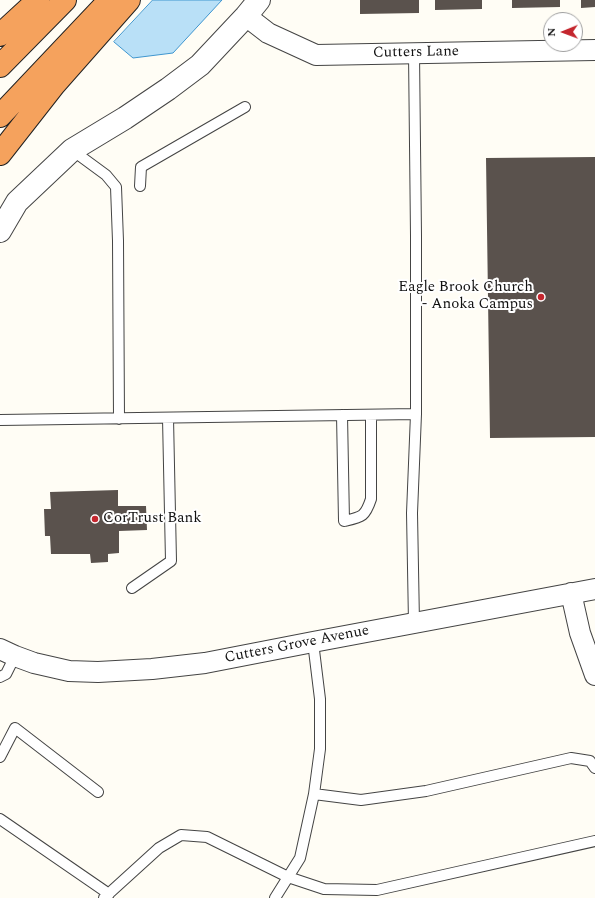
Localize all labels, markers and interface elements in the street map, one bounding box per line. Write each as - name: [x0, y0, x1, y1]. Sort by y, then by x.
- north arrow: [543, 12, 583, 52]
- text: N: [543, 28, 560, 37]
- street label: Cutters Lane: [373, 43, 459, 63]
- place label: Eagle Brook Church - Anoka Campus: [398, 279, 533, 314]
- marker: Eagle Brook Church - Anoka Campus: [536, 292, 546, 302]
- place label: CorTrust Bank: [103, 510, 202, 528]
- marker: CorTrust Bank: [90, 514, 100, 524]
- street label: Cutters Grove Avenue: [223, 622, 371, 668]

